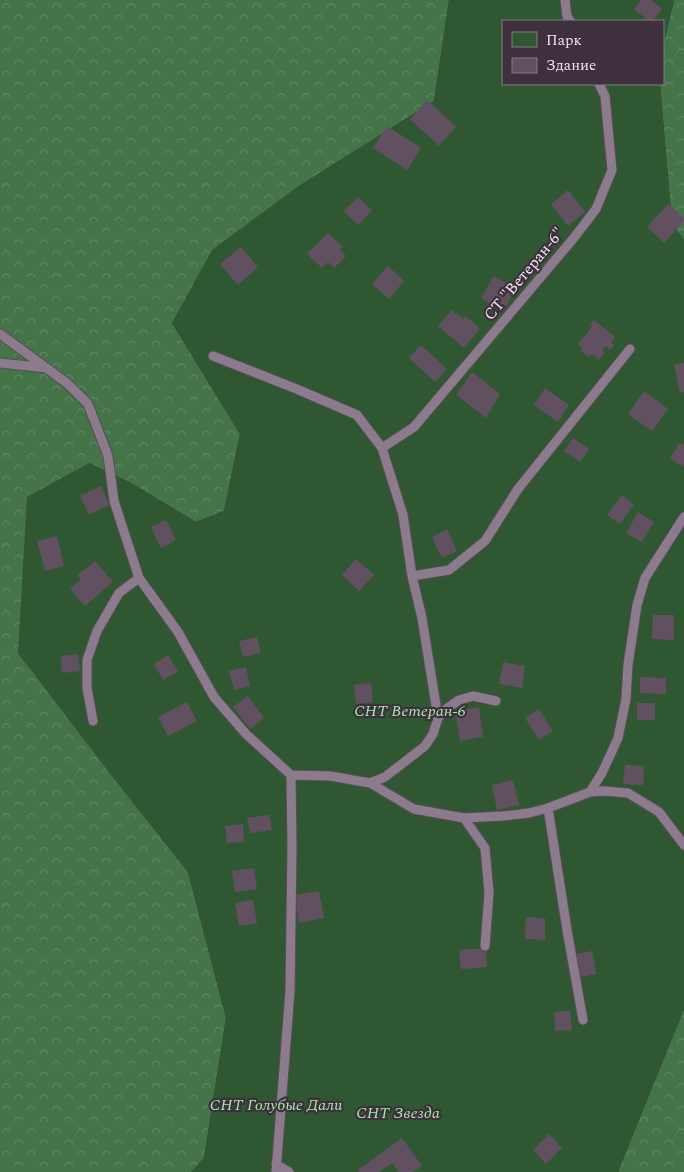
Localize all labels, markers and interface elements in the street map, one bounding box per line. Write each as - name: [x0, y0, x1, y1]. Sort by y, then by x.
- legend: [502, 20, 664, 85]
- text: Парк: [546, 29, 582, 52]
- text: Здание: [546, 54, 596, 77]
- street label: СТ "Ветеран-6": [478, 222, 570, 326]
- park label: СНТ Ветеран-6: [354, 699, 466, 723]
- park label: СНТ Голубые Дали: [210, 1093, 343, 1117]
- park label: СНТ Звезда: [356, 1101, 440, 1125]

